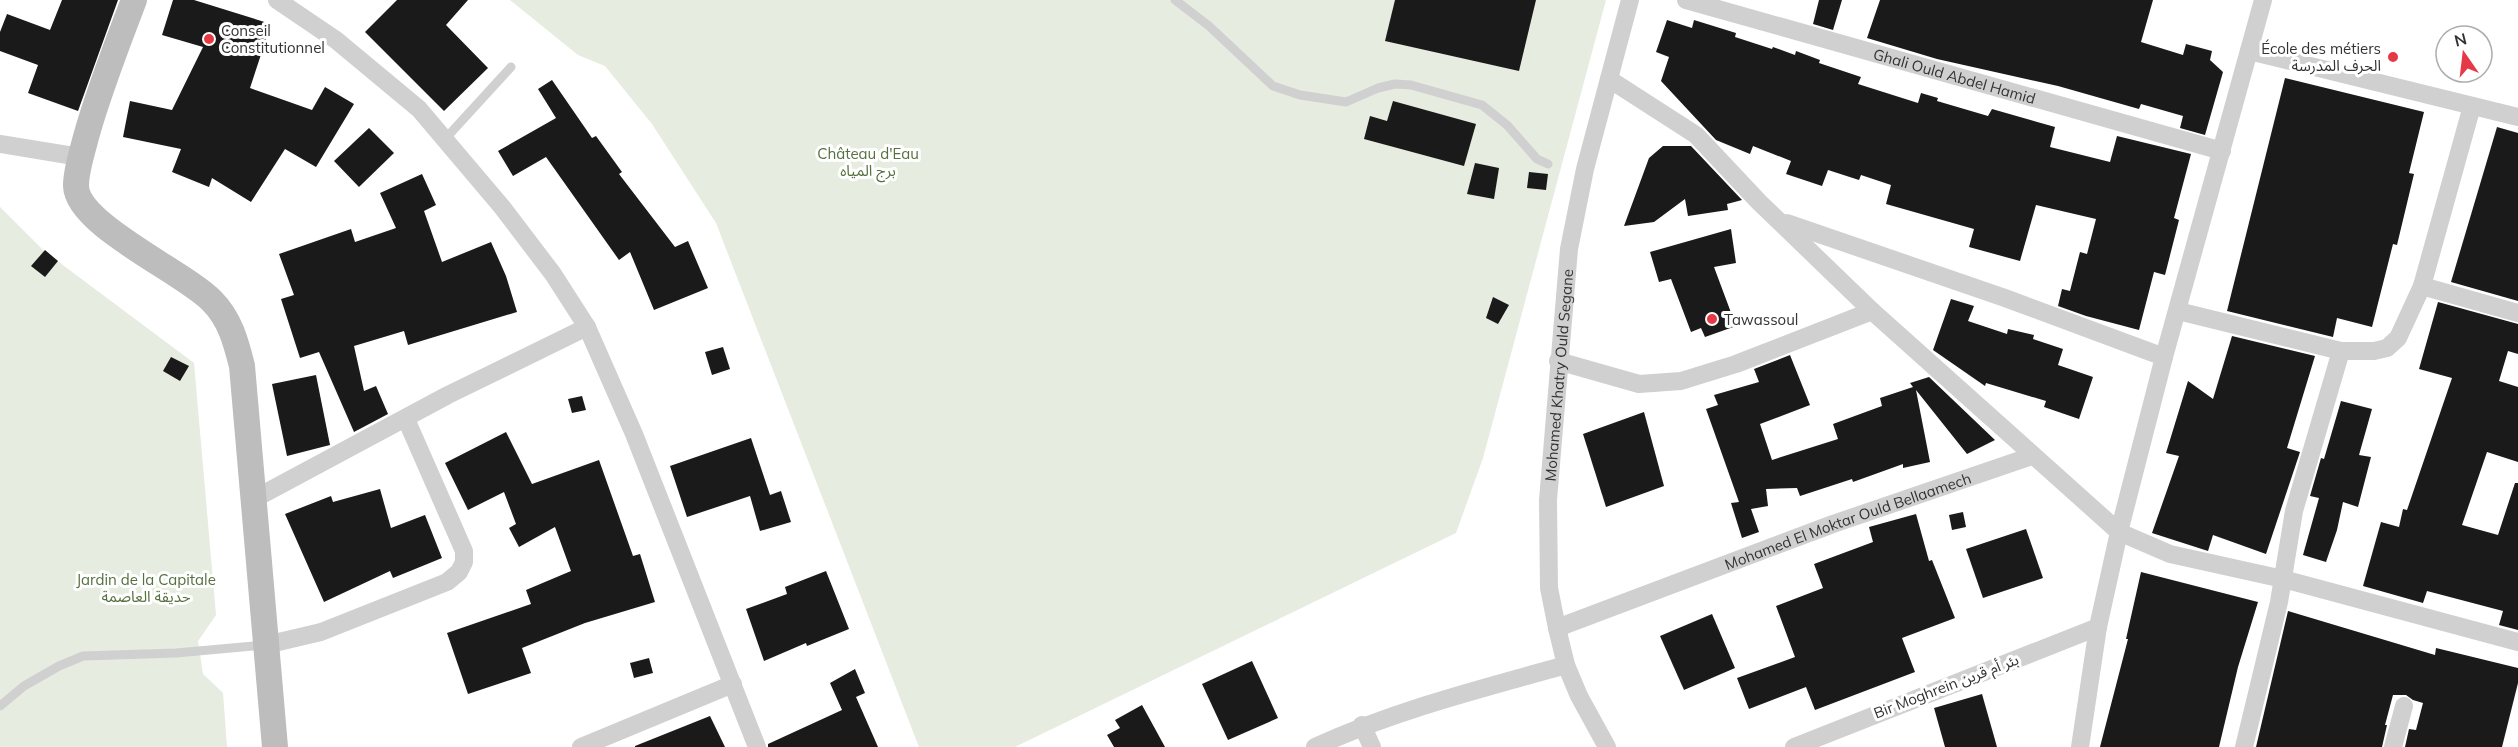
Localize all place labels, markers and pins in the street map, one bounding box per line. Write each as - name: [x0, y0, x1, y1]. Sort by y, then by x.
- place label: Conseil Constitutionnel: [221, 21, 325, 57]
- marker: Conseil Constitutionnel: [202, 32, 216, 46]
- place label: École des métiers الحرف المدرسة: [2261, 39, 2381, 75]
- marker: École des métiers الحرف المدرسة: [2386, 50, 2400, 64]
- place label: Tawassoul: [1724, 310, 1798, 329]
- marker: Tawassoul: [1705, 312, 1719, 326]

